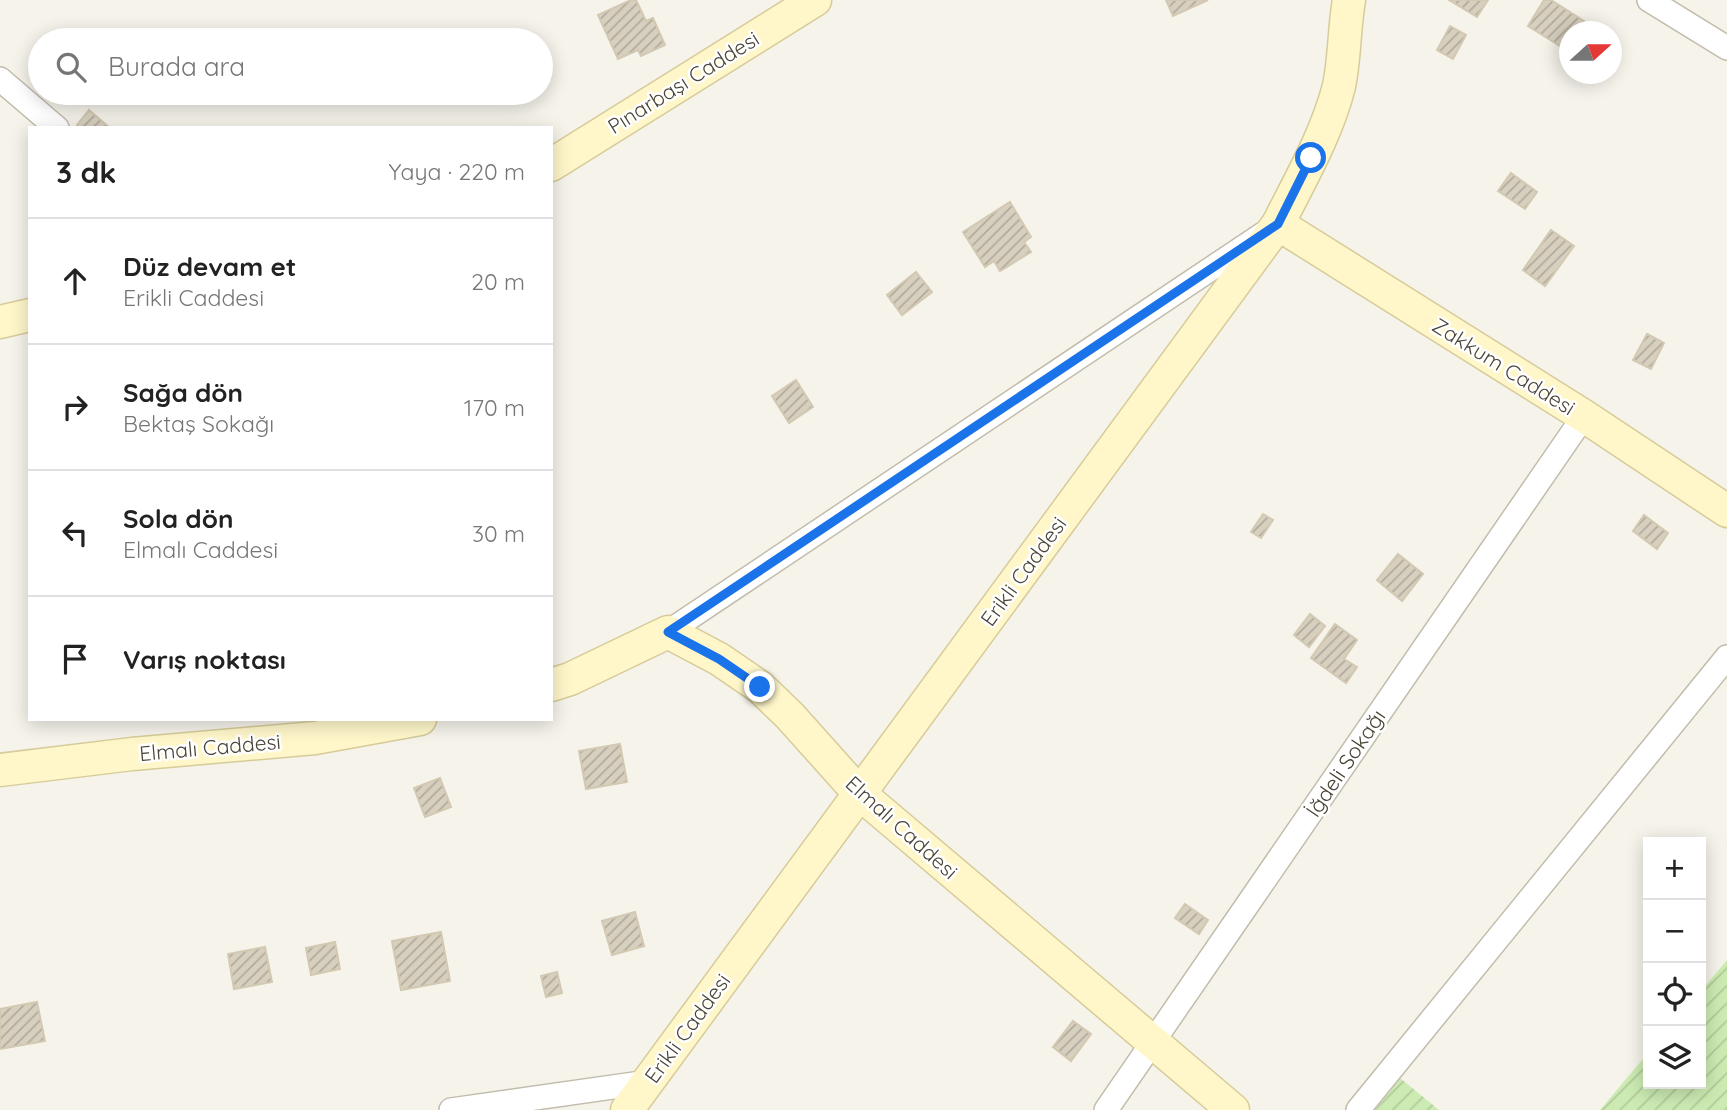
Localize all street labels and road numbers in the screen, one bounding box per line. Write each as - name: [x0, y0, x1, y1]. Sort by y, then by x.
- street label: Pınarbaşı Caddesi: [603, 25, 763, 139]
- street label: Zakkum Caddesi: [1428, 312, 1580, 420]
- street label: Erikli Caddesi: [975, 511, 1071, 631]
- street label: İğdeli Sokağı: [1300, 704, 1390, 822]
- street label: Elmalı Caddesi: [138, 728, 282, 766]
- street label: Elmalı Caddesi: [841, 770, 963, 884]
- street label: Erikli Caddesi: [639, 968, 735, 1088]

